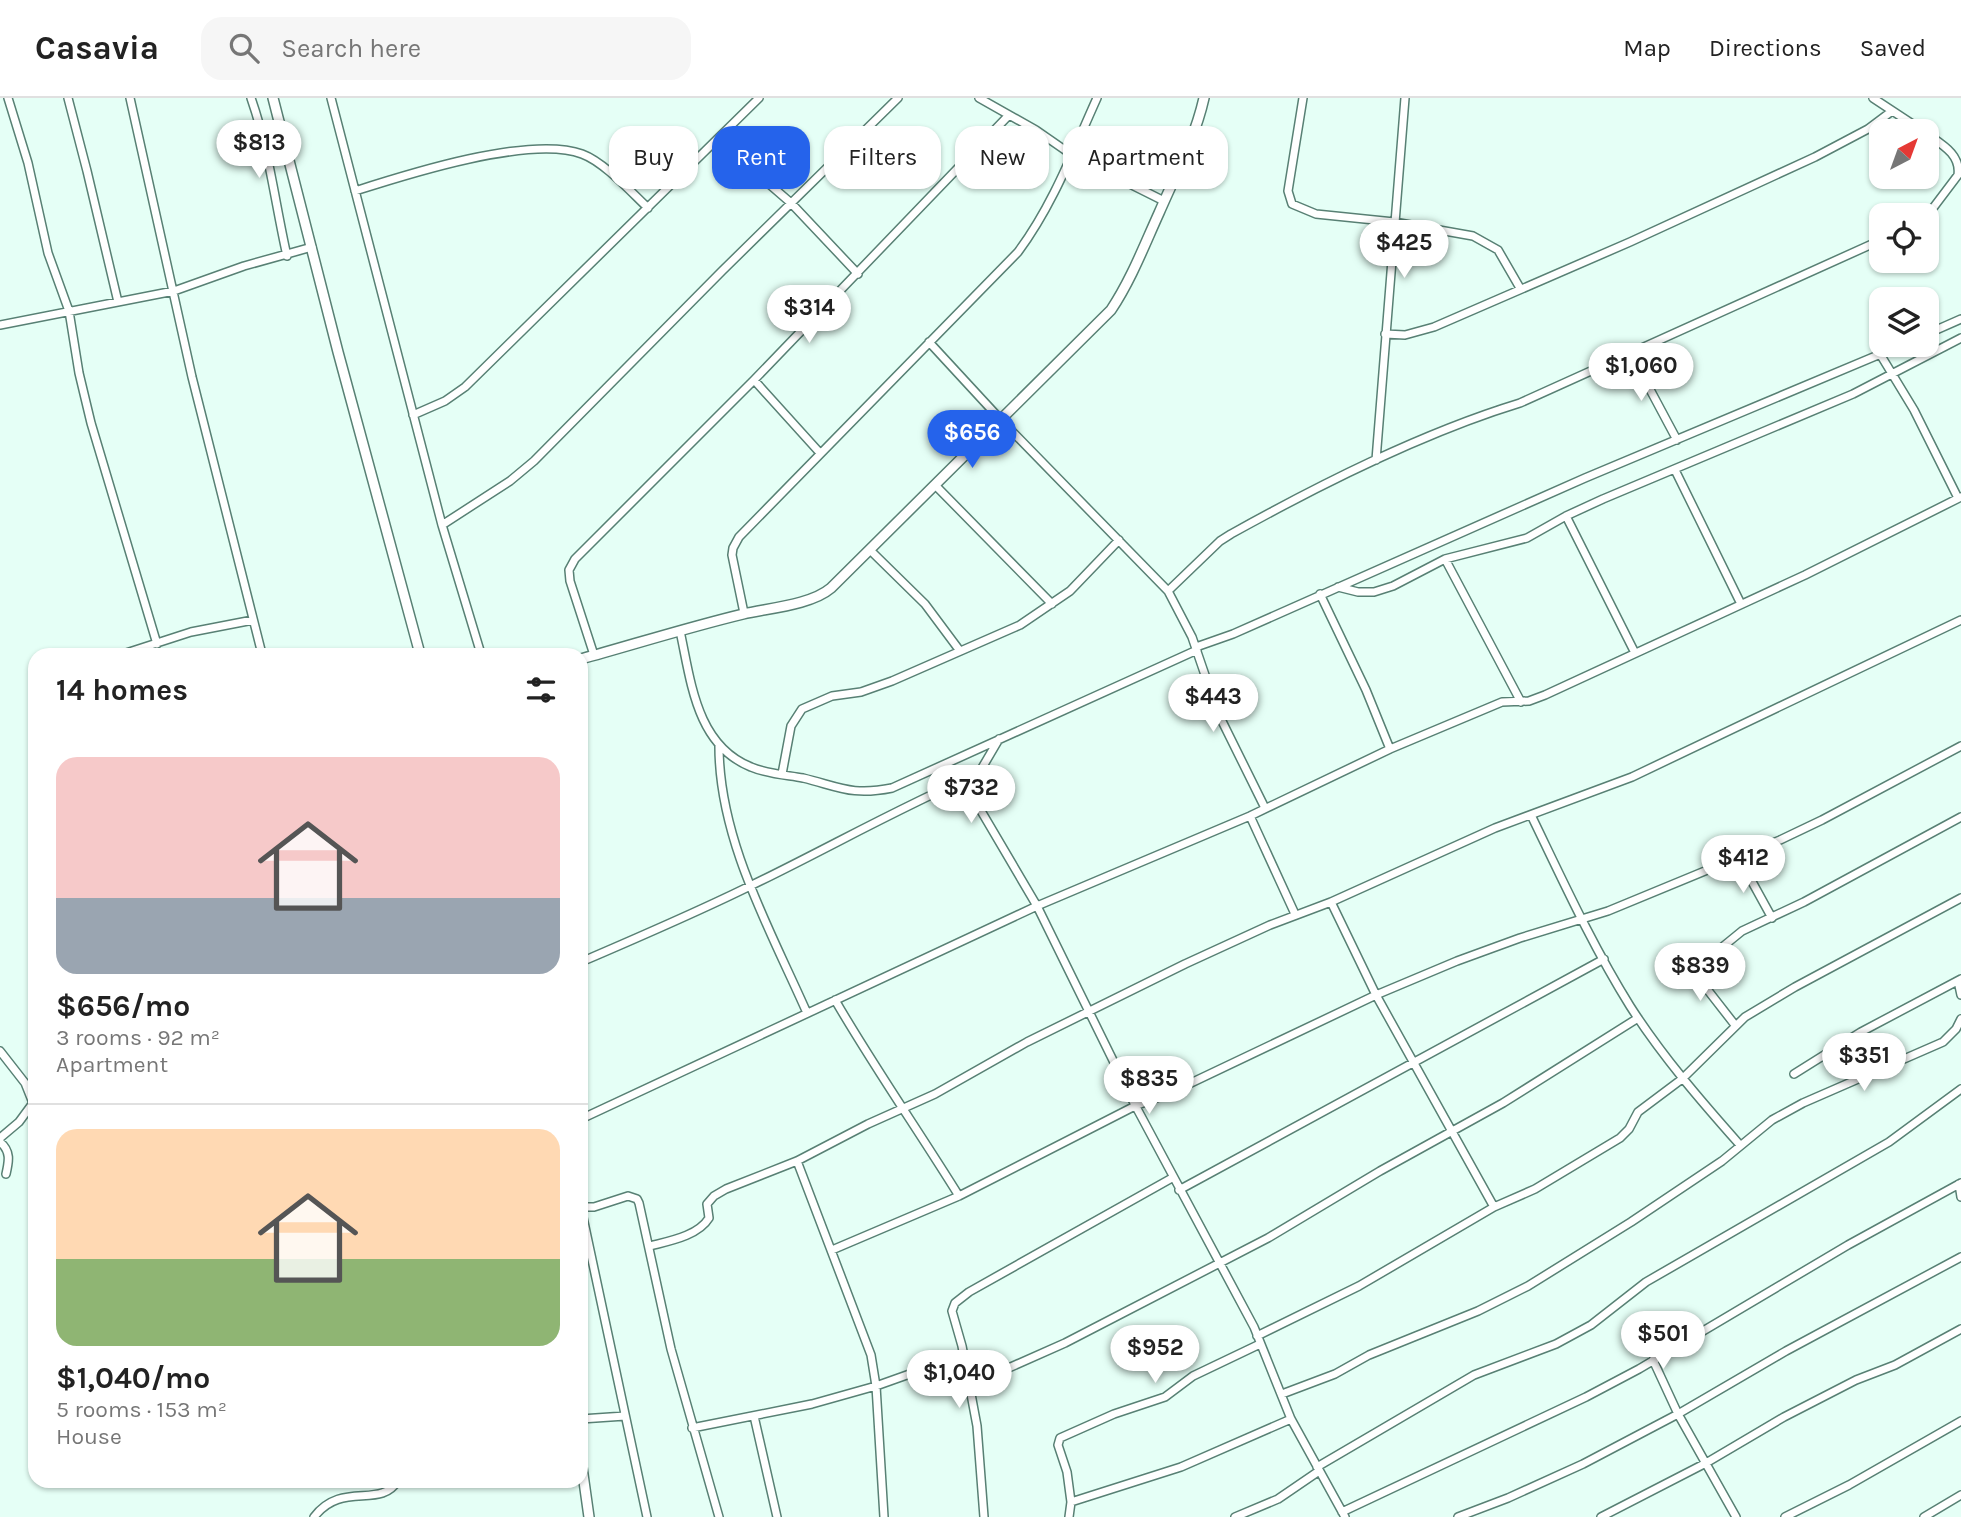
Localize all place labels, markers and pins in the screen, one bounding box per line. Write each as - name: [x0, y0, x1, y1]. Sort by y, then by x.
- pin: $813: [218, 120, 300, 180]
- pin: $425: [1363, 220, 1445, 280]
- pin: $314: [768, 286, 850, 345]
- pin: $1,060: [1584, 344, 1698, 403]
- pin: $656: [931, 410, 1013, 470]
- pin: $443: [1172, 674, 1254, 734]
- pin: $732: [930, 766, 1012, 825]
- pin: $412: [1702, 836, 1784, 895]
- pin: $839: [1659, 944, 1741, 1003]
- pin: $351: [1823, 1034, 1905, 1093]
- pin: $835: [1108, 1056, 1190, 1116]
- pin: $501: [1622, 1312, 1704, 1371]
- pin: $952: [1114, 1326, 1196, 1385]
- pin: $1,040: [902, 1350, 1016, 1410]

